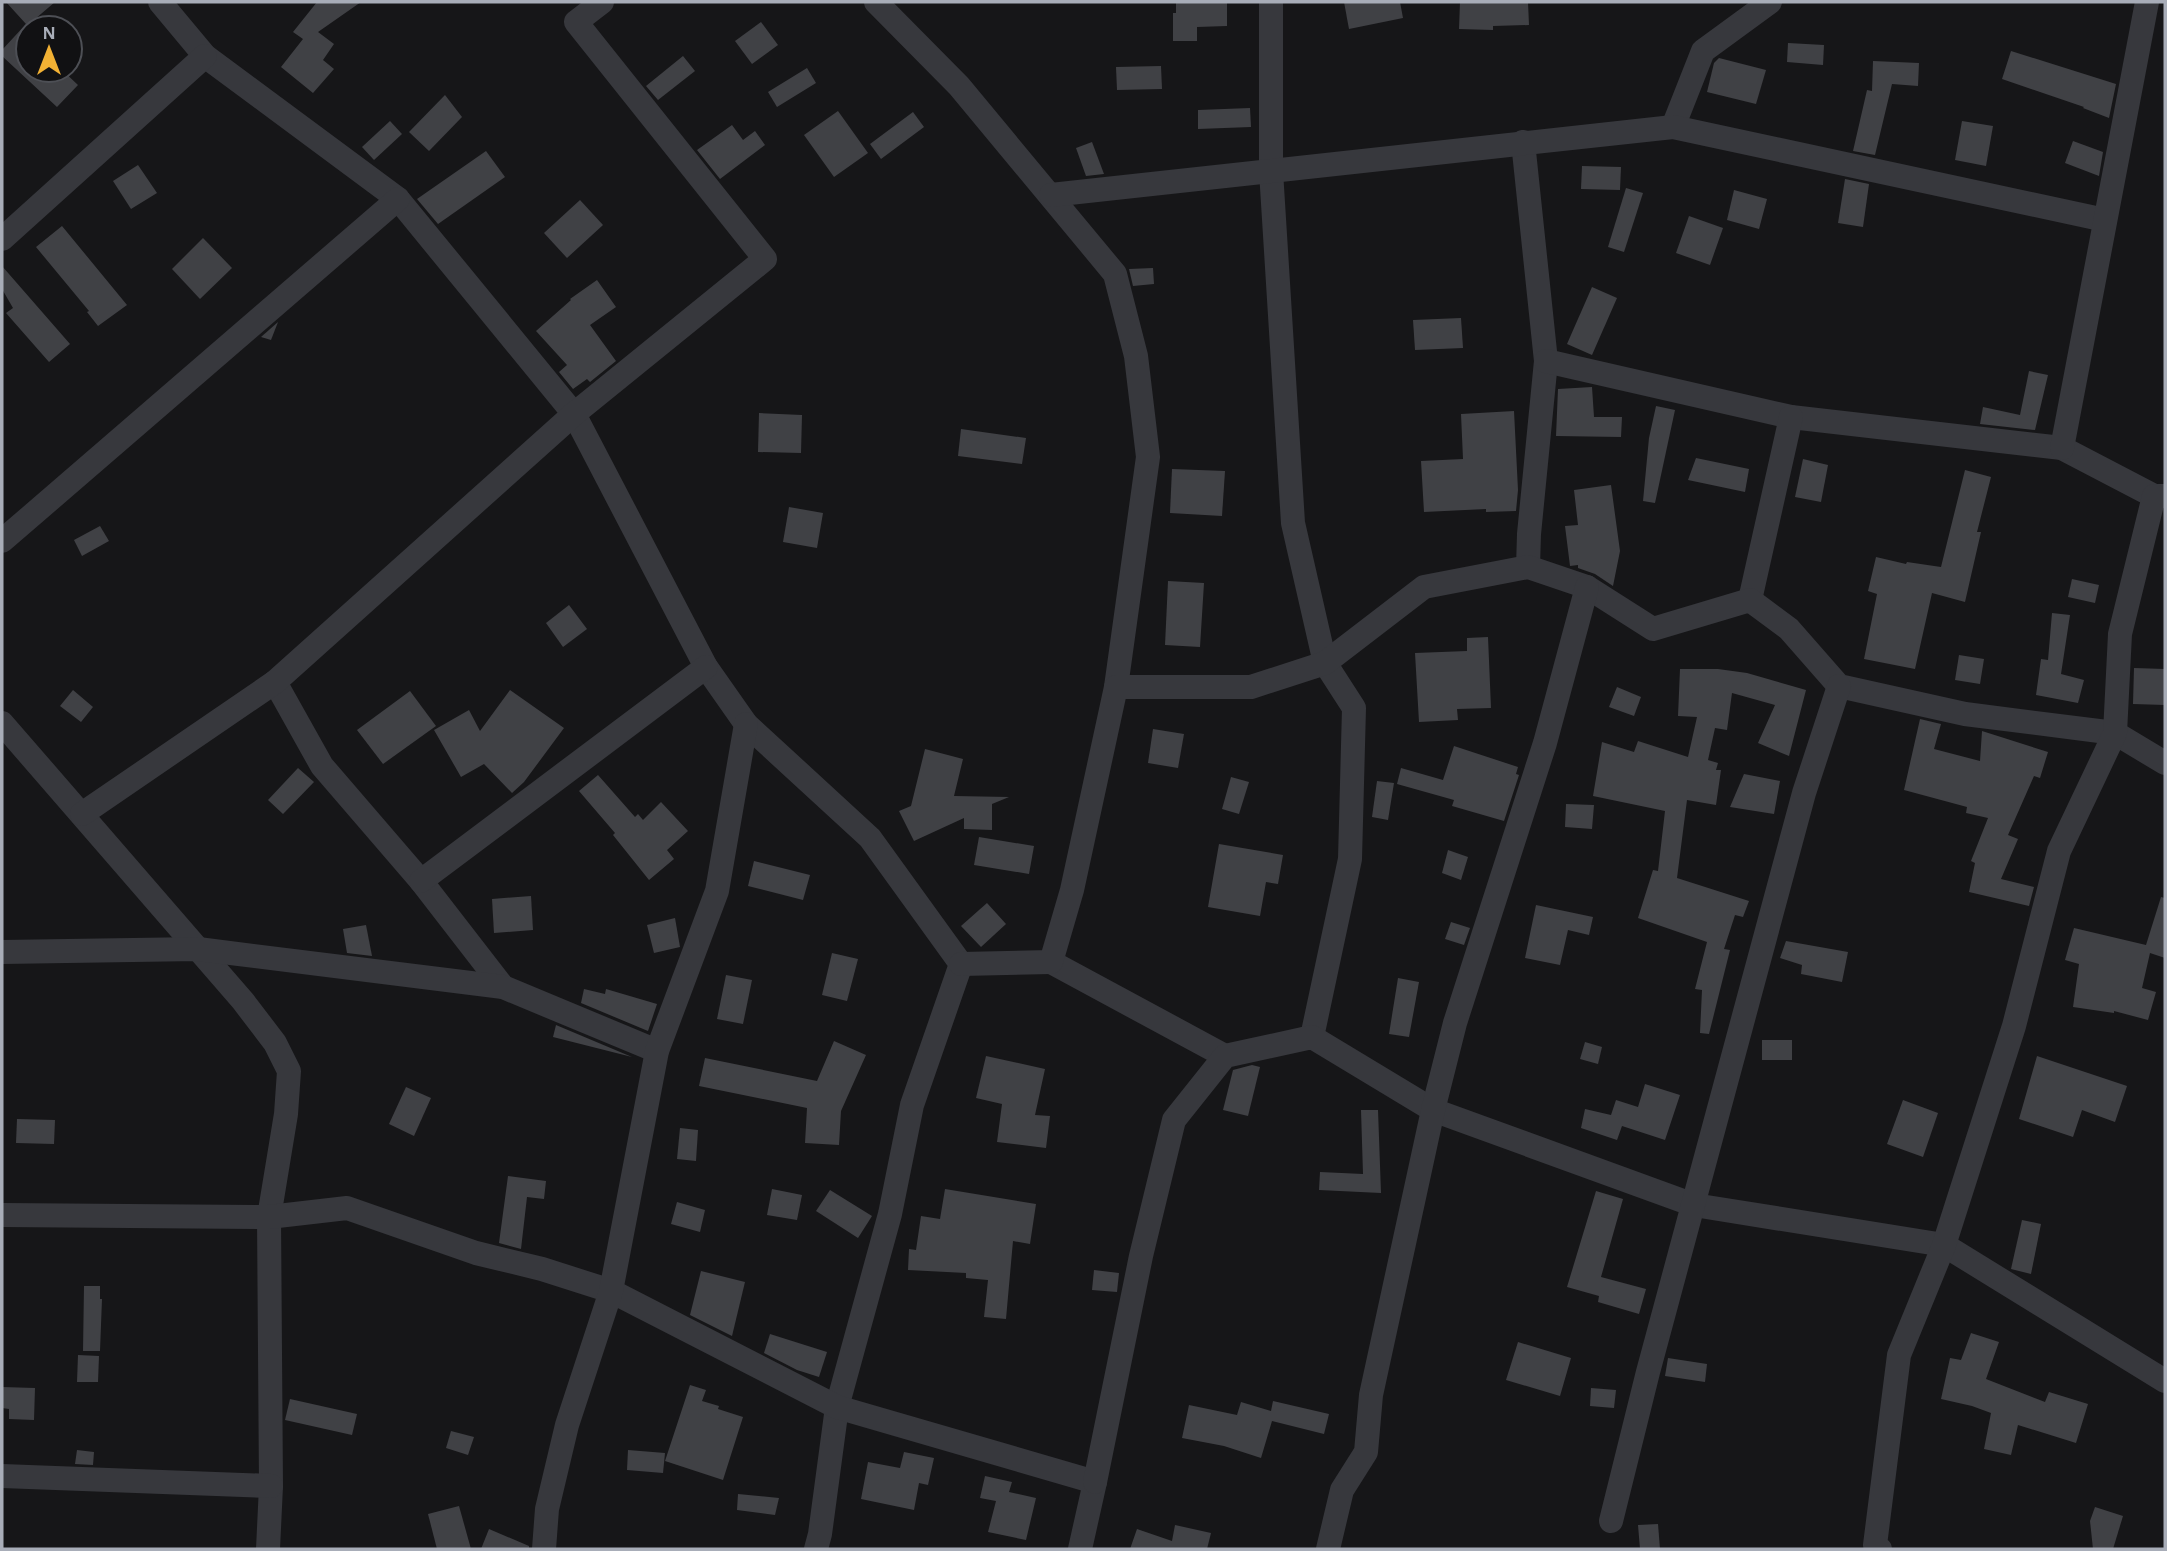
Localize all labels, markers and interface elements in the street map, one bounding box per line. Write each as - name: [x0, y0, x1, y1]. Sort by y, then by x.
- north arrow: [14, 14, 84, 84]
- text: N: [42, 24, 56, 43]

